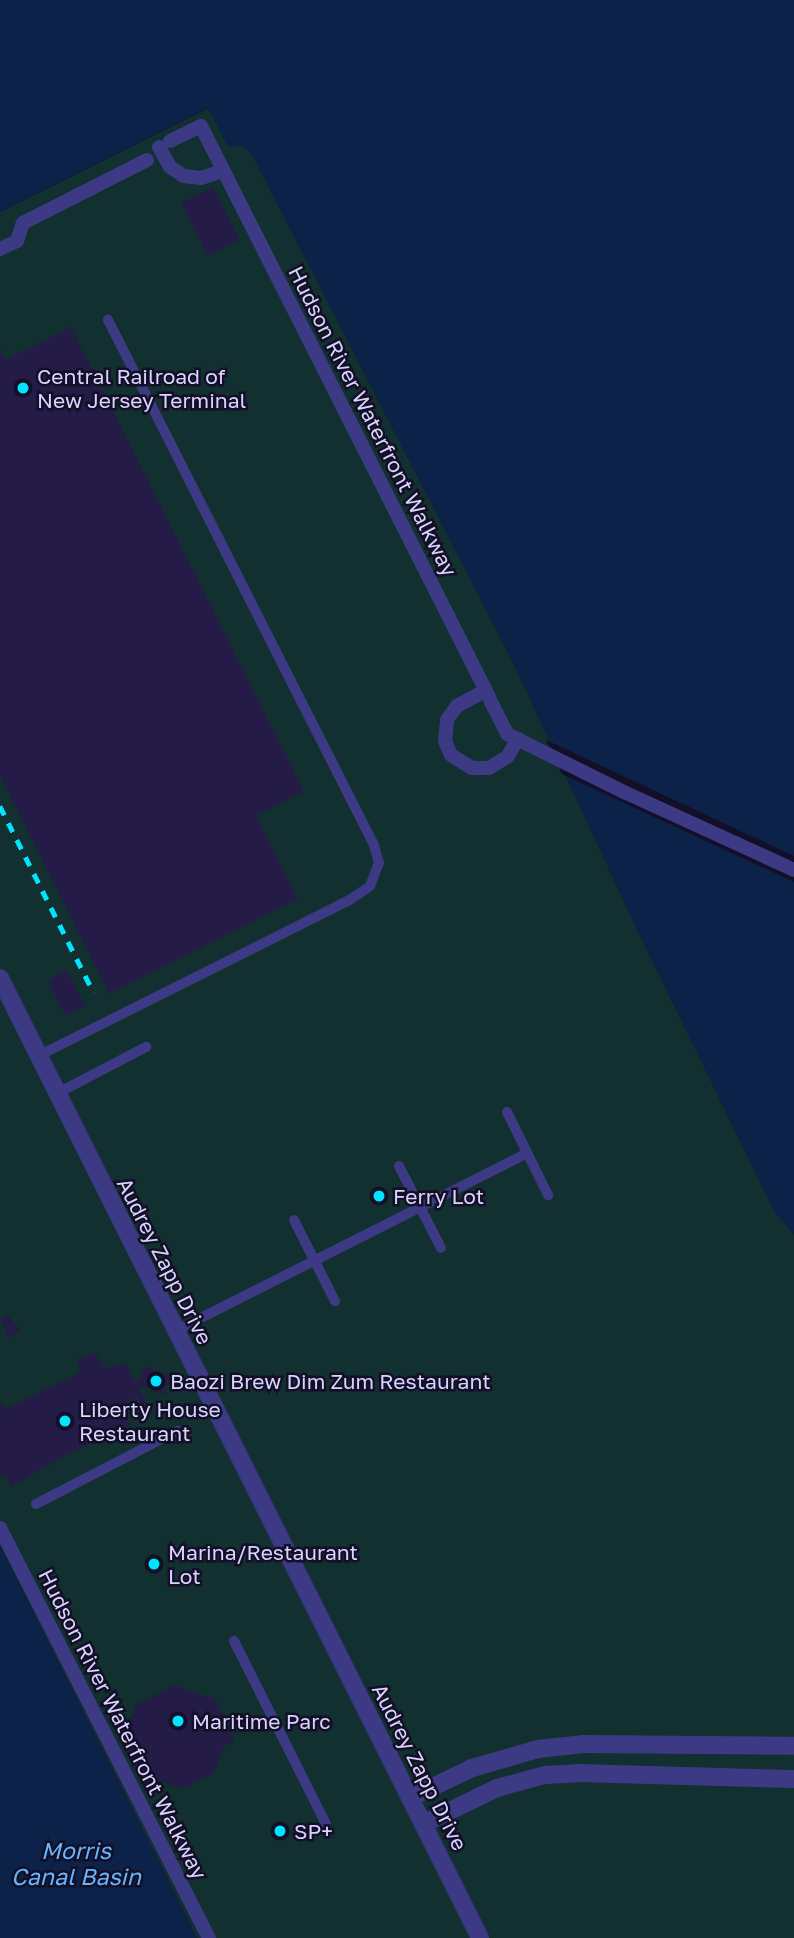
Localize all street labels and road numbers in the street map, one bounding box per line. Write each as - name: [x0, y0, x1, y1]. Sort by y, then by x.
- street label: Hudson River Waterfront Walkway: [283, 262, 463, 580]
- street label: Audrey Zapp Drive: [112, 1173, 218, 1349]
- street label: Hudson River Waterfront Walkway: [33, 1565, 213, 1883]
- street label: Audrey Zapp Drive: [367, 1679, 473, 1855]

